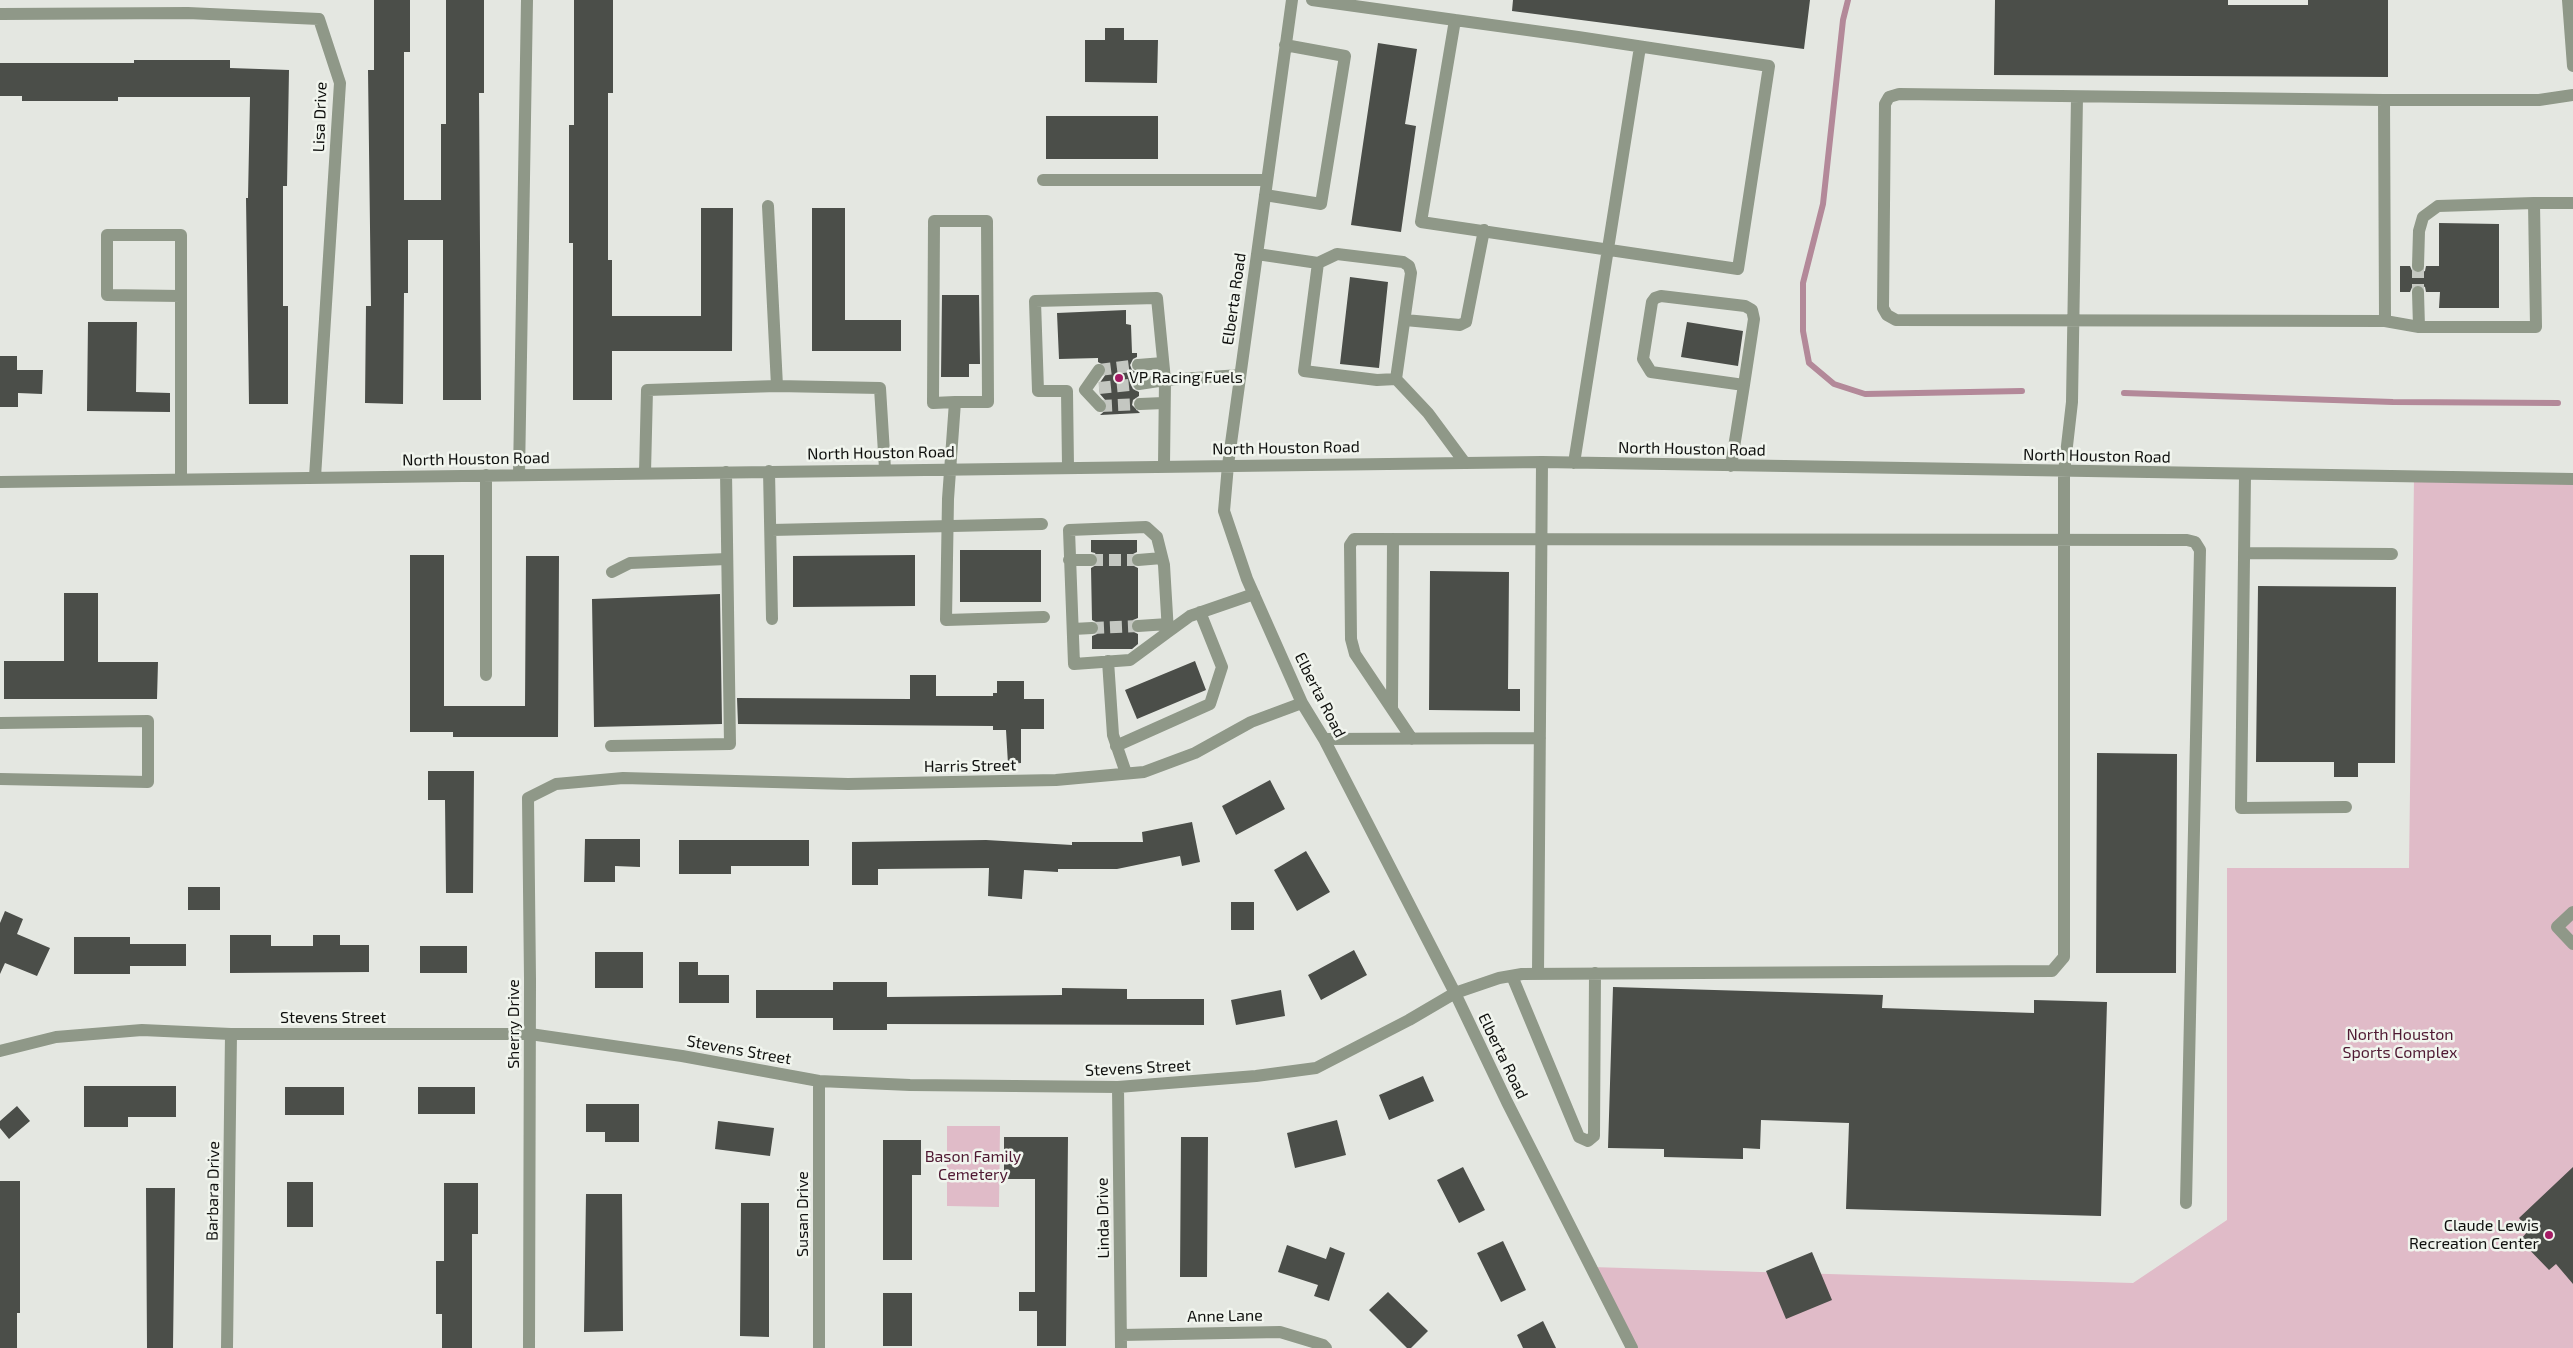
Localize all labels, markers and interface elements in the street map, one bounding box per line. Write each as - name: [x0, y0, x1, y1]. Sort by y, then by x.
- street label: Lisa Drive: [309, 81, 331, 153]
- street label: Elberta Road: [1218, 252, 1250, 346]
- place label: VP Racing Fuels: [1129, 368, 1243, 388]
- marker: VP Racing Fuels: [1113, 372, 1125, 384]
- street label: North Houston Road: [1212, 437, 1360, 459]
- street label: North Houston Road: [1618, 438, 1766, 460]
- street label: North Houston Road: [807, 442, 955, 464]
- street label: North Houston Road: [2023, 445, 2171, 467]
- street label: North Houston Road: [402, 448, 550, 470]
- street label: Elberta Road: [1290, 649, 1350, 741]
- street label: Harris Street: [924, 756, 1016, 776]
- street label: Sherry Drive: [504, 979, 524, 1069]
- street label: Stevens Street: [280, 1008, 386, 1028]
- street label: Elberta Road: [1474, 1010, 1532, 1102]
- park label: North Houston Sports Complex: [2343, 1025, 2457, 1063]
- street label: Stevens Street: [685, 1031, 793, 1069]
- street label: Stevens Street: [1085, 1056, 1191, 1080]
- street label: Barbara Drive: [203, 1141, 223, 1241]
- park label: Bason Family Cemetery: [925, 1147, 1021, 1185]
- street label: Susan Drive: [793, 1171, 813, 1257]
- street label: Linda Drive: [1093, 1177, 1113, 1259]
- place label: Claude Lewis Recreation Center: [2409, 1216, 2539, 1254]
- marker: Claude Lewis Recreation Center: [2543, 1229, 2555, 1241]
- street label: Anne Lane: [1187, 1306, 1263, 1326]

